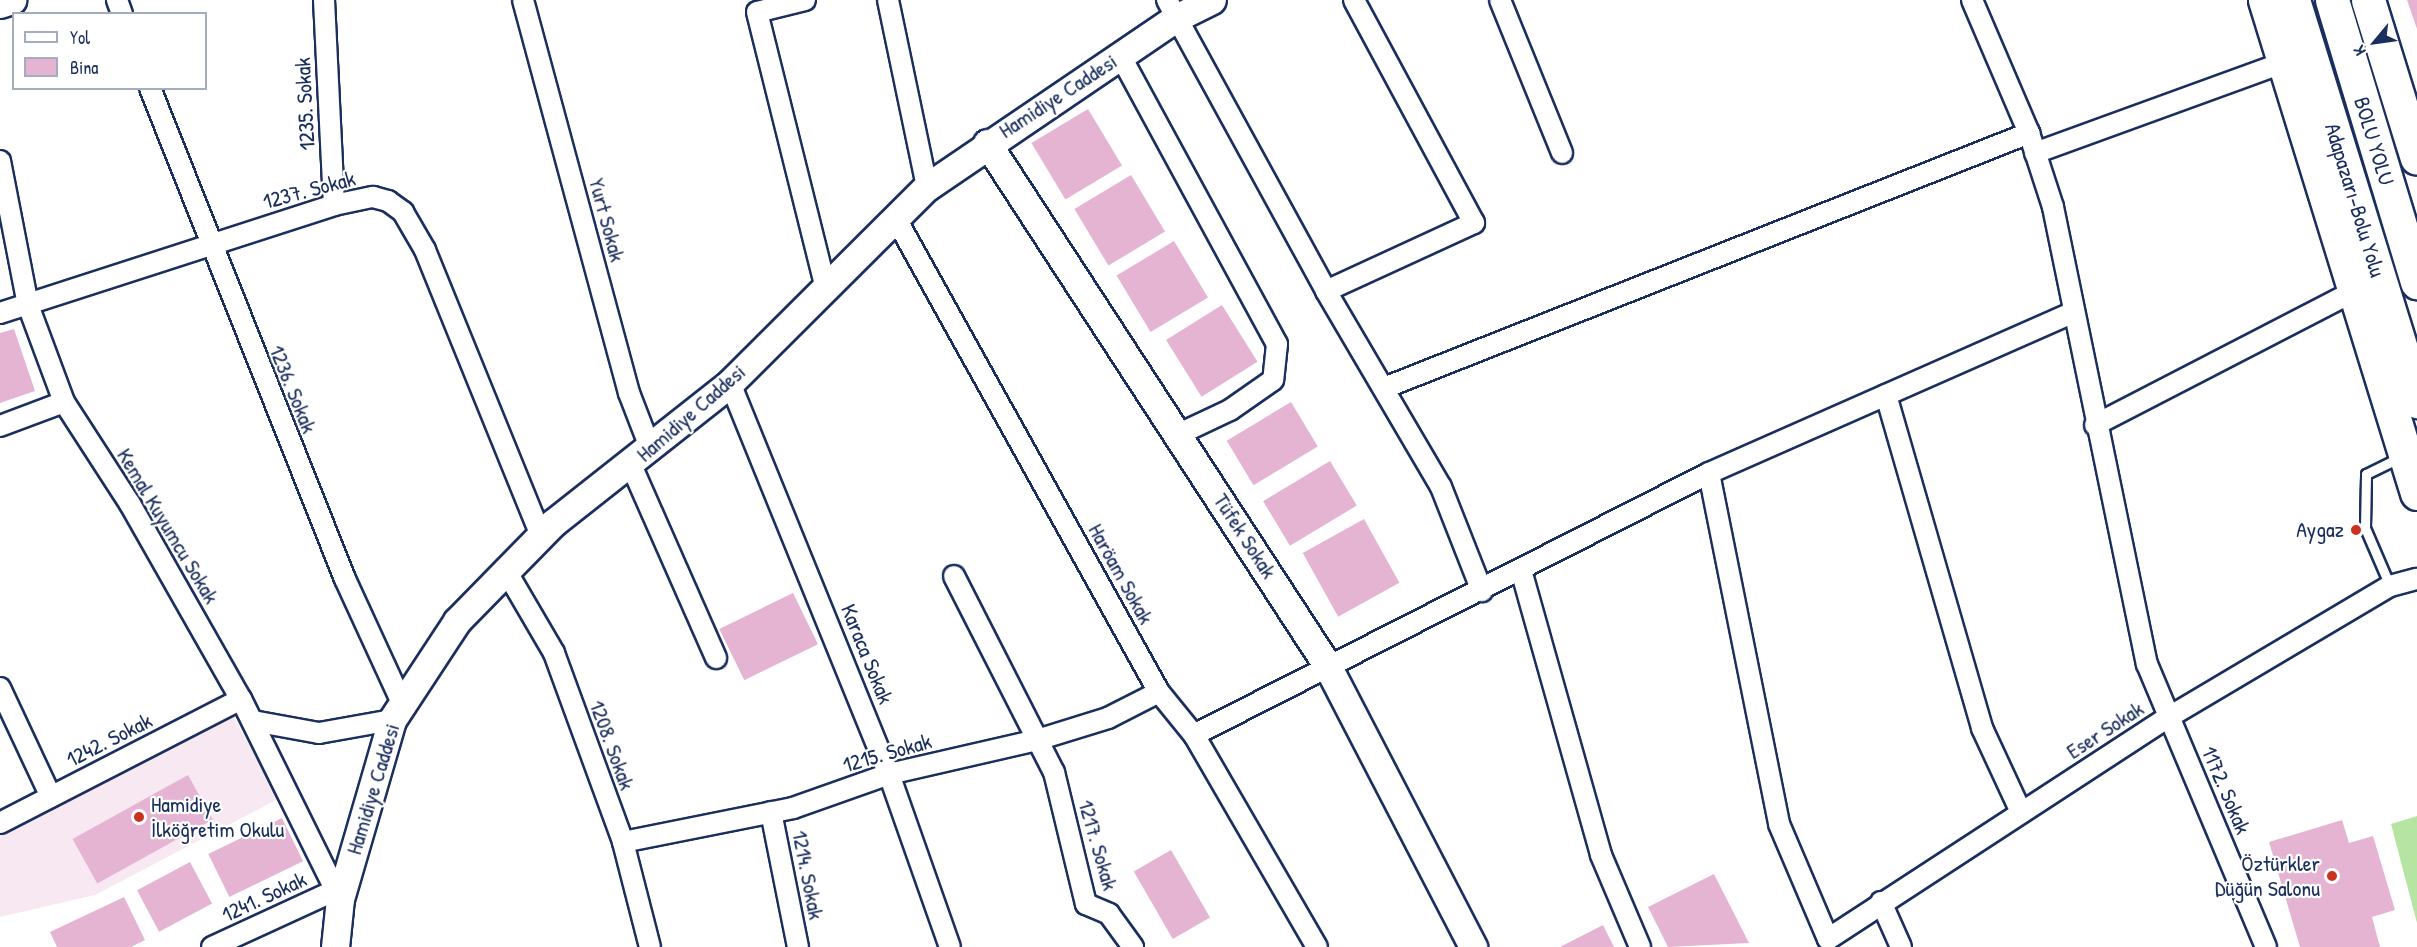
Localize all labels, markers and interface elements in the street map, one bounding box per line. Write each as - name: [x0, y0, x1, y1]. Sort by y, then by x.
- legend: [12, 12, 207, 90]
- north arrow: [2345, 12, 2405, 72]
- text: Yol: [70, 25, 90, 50]
- text: K: [2348, 42, 2371, 60]
- street label: Hamidiye Caddesi: [994, 48, 1122, 144]
- text: Bina: [70, 55, 98, 80]
- street label: 1235. Sokak: [289, 57, 321, 151]
- street label: BOLU YOLU: [2348, 94, 2400, 188]
- street label: Adapazarı-Bolu Yolu: [2319, 120, 2391, 280]
- street label: 1237. Sokak: [260, 165, 358, 215]
- street label: Yurt Sokak: [583, 175, 631, 265]
- street label: 1236. Sokak: [263, 341, 323, 437]
- street label: Hamidiye Caddesi: [631, 359, 751, 467]
- street label: Kemal Kuyumcu Sokak: [111, 444, 225, 608]
- street label: Tüfek Sokak: [1208, 489, 1282, 583]
- place label: Aygaz: [2296, 517, 2344, 543]
- street label: Haröam Sokak: [1083, 519, 1159, 629]
- marker: Aygaz: [2349, 523, 2363, 537]
- street label: Karaca Sokak: [835, 600, 899, 708]
- street label: Eser Sokak: [2062, 695, 2148, 765]
- street label: 1208. Sokak: [584, 697, 640, 793]
- street label: 1242. Sokak: [62, 707, 156, 773]
- street label: Hamidiye Caddesi: [341, 720, 405, 858]
- street label: 1215. Sokak: [840, 728, 934, 778]
- street label: 1172. Sokak: [2196, 742, 2256, 838]
- place label: Hamidiye İlköğretim Okulu: [151, 791, 284, 842]
- street label: 1217. Sokak: [1073, 797, 1123, 893]
- marker: Hamidiye İlköğretim Okulu: [132, 810, 146, 824]
- street label: 1214. Sokak: [786, 828, 830, 922]
- place label: Öztürkler Düğün Salonu: [2215, 850, 2320, 902]
- street label: 1241. Sokak: [218, 866, 310, 928]
- marker: Öztürkler Düğün Salonu: [2325, 869, 2339, 883]

